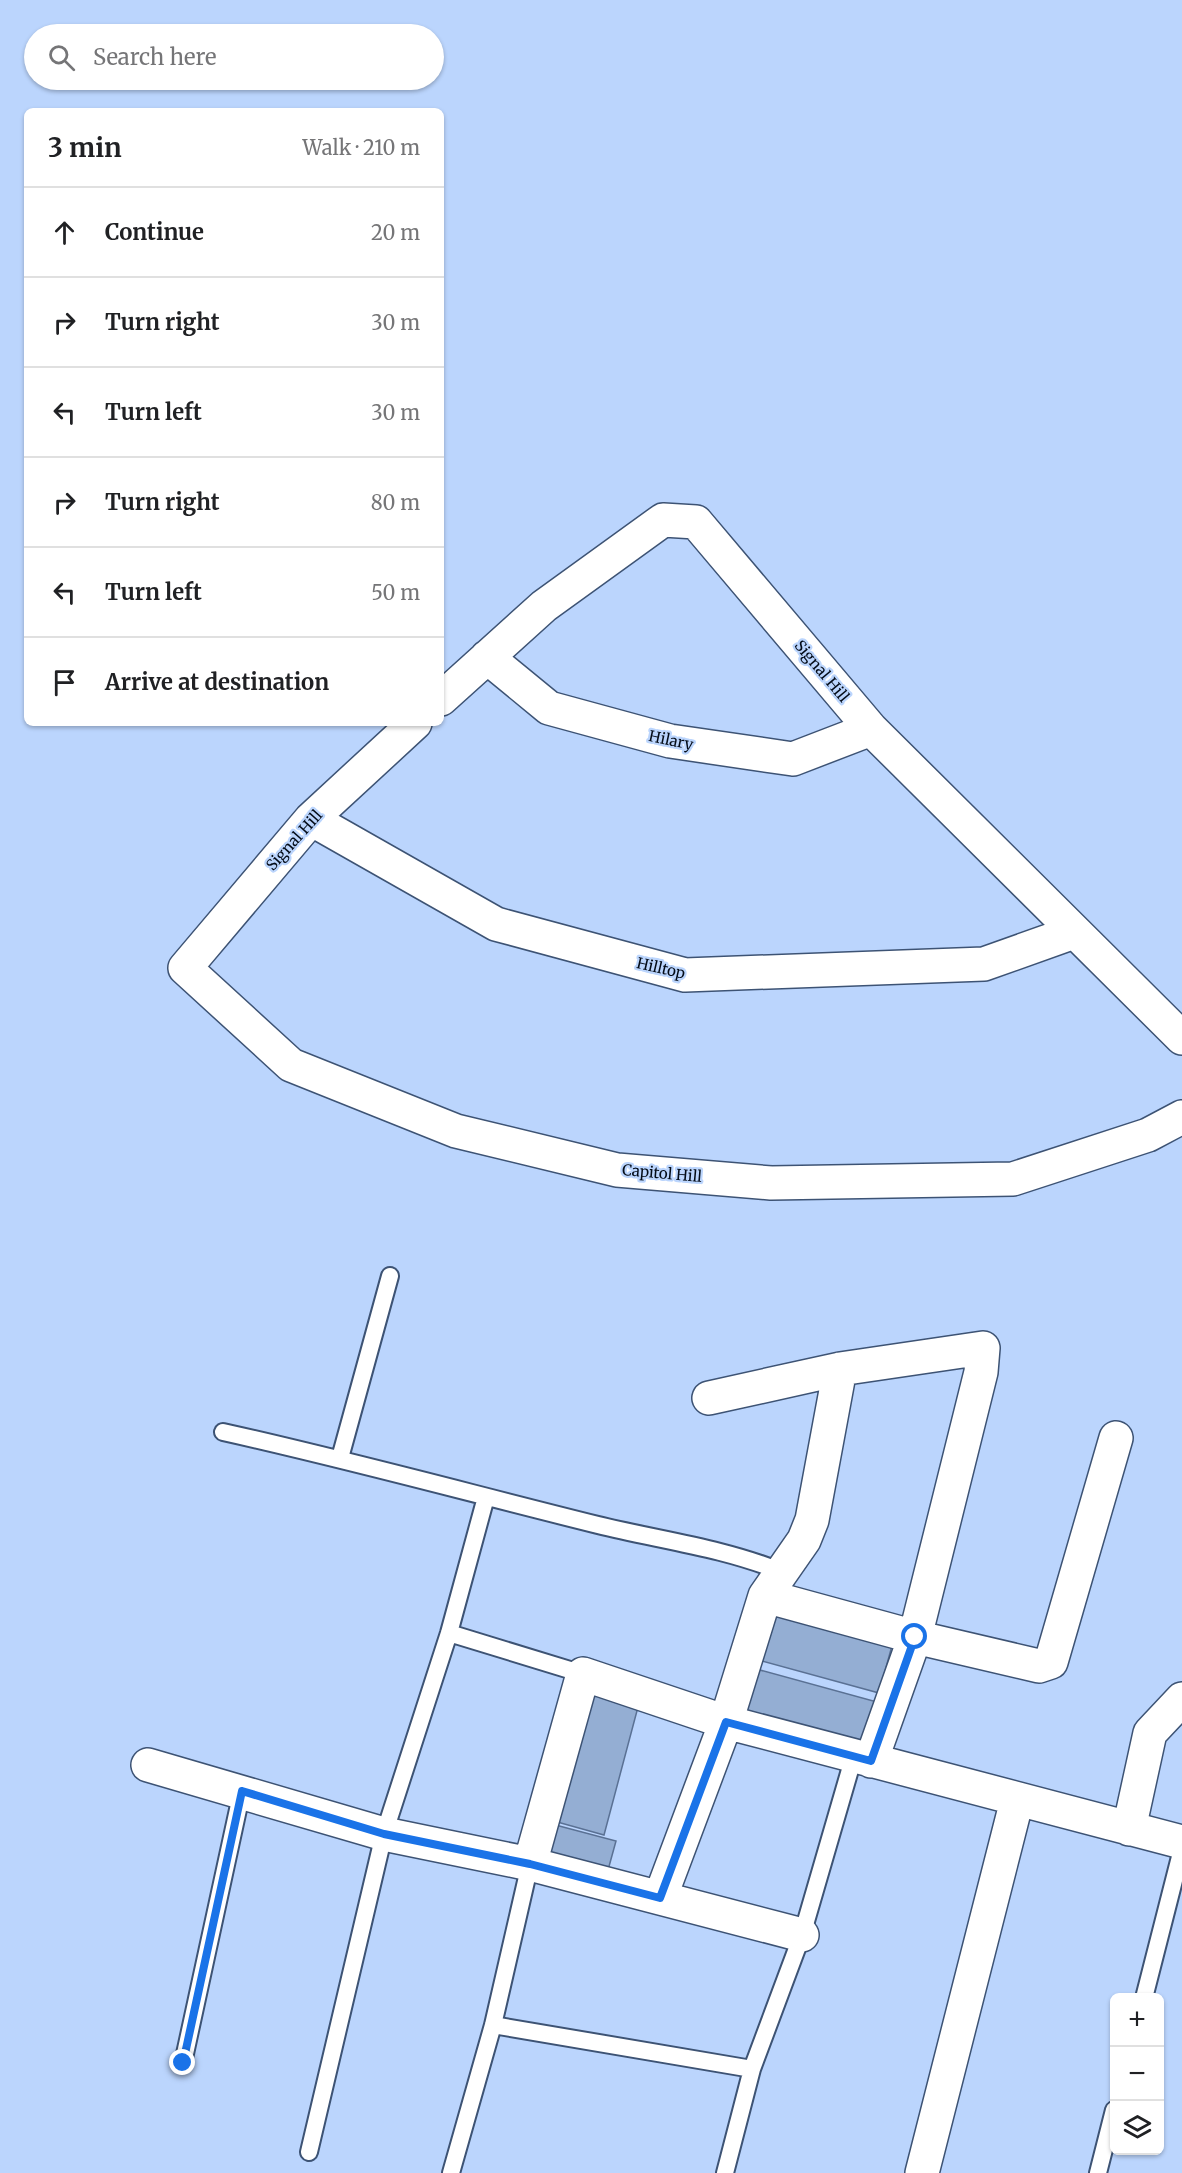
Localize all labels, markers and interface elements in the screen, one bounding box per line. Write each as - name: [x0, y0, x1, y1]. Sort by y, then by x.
- search box: [24, 24, 444, 90]
- icon: search: [45, 41, 78, 74]
- text: Search here: [93, 43, 216, 71]
- text: 3 min: [48, 131, 122, 164]
- text: Walk · 210 m: [303, 135, 420, 160]
- icon: ahead: [48, 216, 81, 249]
- text: Continue: [105, 218, 204, 246]
- text: 20 m: [371, 220, 420, 245]
- icon: right: [48, 306, 81, 339]
- text: Turn right: [105, 308, 219, 336]
- text: 30 m: [371, 310, 420, 335]
- icon: left: [48, 396, 81, 429]
- text: Turn left: [105, 398, 202, 426]
- text: 30 m: [371, 400, 420, 425]
- icon: right: [48, 486, 81, 519]
- text: Turn right: [105, 488, 219, 516]
- text: 80 m: [371, 490, 420, 515]
- icon: left: [48, 576, 81, 609]
- text: Turn left: [105, 578, 202, 606]
- text: 50 m: [371, 580, 420, 605]
- street label: Signal Hill: [791, 636, 854, 706]
- icon: arrive: [48, 666, 81, 699]
- text: Arrive at destination: [105, 668, 329, 696]
- street label: Hilary: [647, 726, 695, 754]
- street label: Signal Hill: [262, 805, 326, 874]
- street label: Hilltop: [635, 953, 687, 983]
- street label: Capitol Hill: [621, 1160, 703, 1186]
- route start: [901, 1623, 927, 1649]
- map controls: [1110, 1993, 1164, 2155]
- button: +: [1110, 1993, 1164, 2047]
- button: −: [1110, 2047, 1164, 2101]
- route end: [169, 2049, 195, 2075]
- button: layers: [1110, 2101, 1164, 2155]

